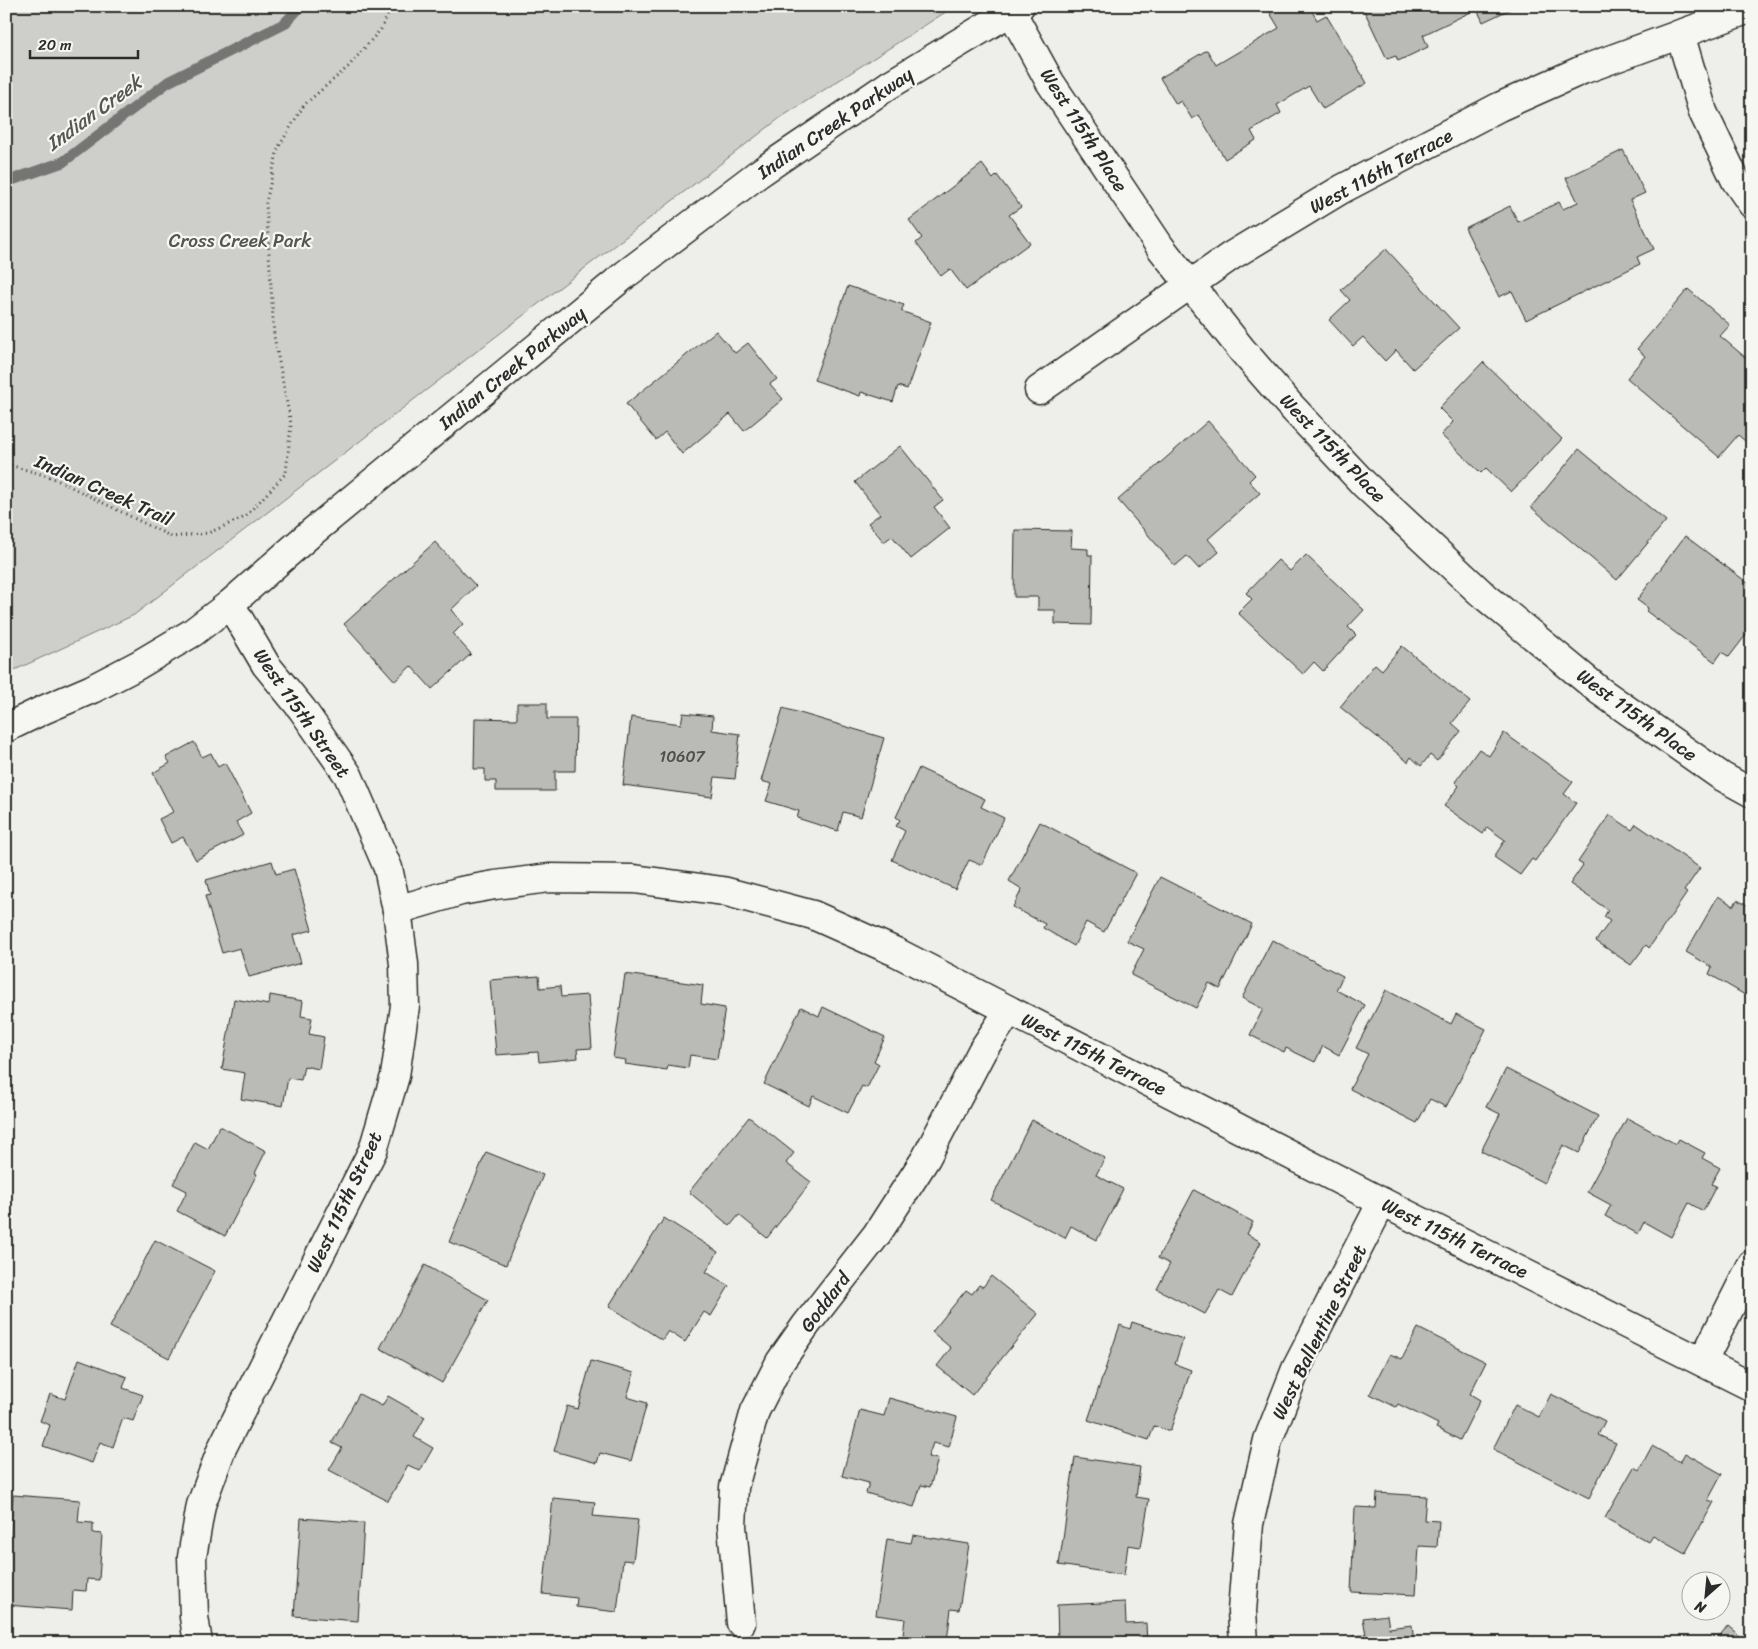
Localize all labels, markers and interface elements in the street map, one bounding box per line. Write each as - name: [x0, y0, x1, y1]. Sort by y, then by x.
- scale bar: [30, 28, 138, 60]
- text: 20 m: [38, 32, 72, 58]
- street label: Indian Creek Parkway: [749, 58, 920, 188]
- street label: West 115th Place: [1031, 61, 1137, 199]
- water label: Indian Creek: [38, 65, 152, 161]
- street label: West 116th Terrace: [1303, 119, 1459, 223]
- park label: Cross Creek Park: [169, 224, 312, 257]
- street label: Indian Creek Parkway: [430, 298, 593, 439]
- street label: West 115th Place: [1272, 385, 1395, 511]
- street label: Indian Creek Trail: [29, 444, 179, 535]
- street label: West 115th Street: [245, 641, 359, 785]
- street label: West 115th Place: [1570, 660, 1705, 770]
- house number: 10607: [659, 742, 706, 771]
- street label: West 115th Terrace: [1016, 1003, 1172, 1105]
- street label: West 115th Street: [297, 1126, 391, 1278]
- street label: West 115th Terrace: [1376, 1188, 1534, 1288]
- street label: West Ballentine Street: [1262, 1239, 1376, 1425]
- street label: Goddard: [791, 1263, 860, 1339]
- north arrow: [1680, 1572, 1730, 1622]
- text: N: [1690, 1594, 1711, 1621]

